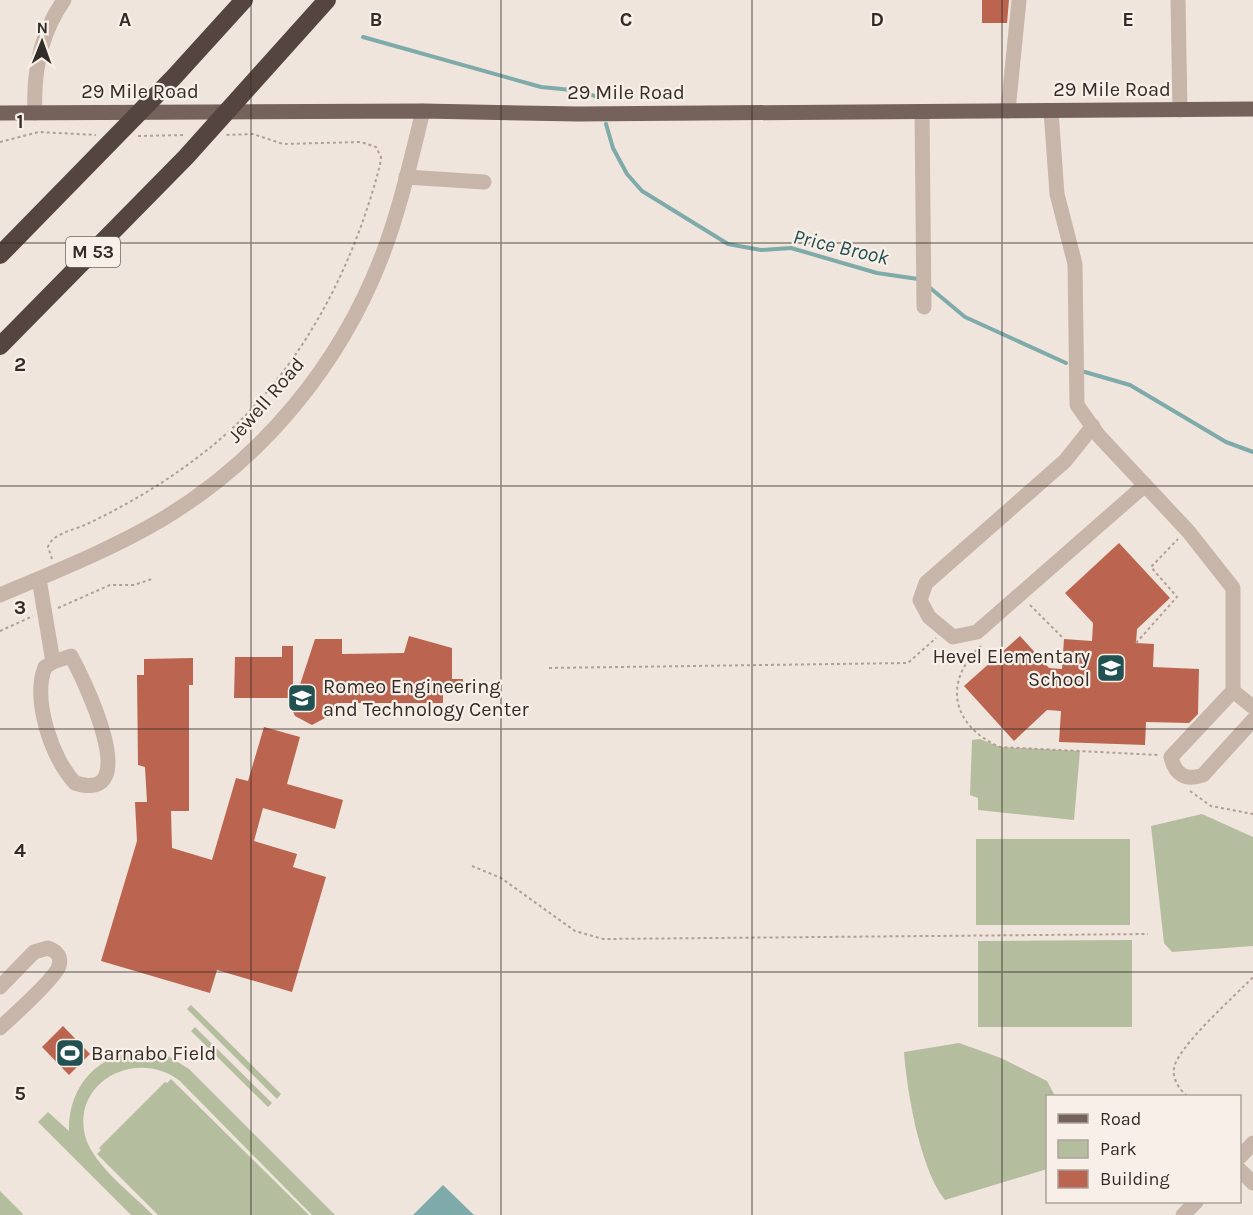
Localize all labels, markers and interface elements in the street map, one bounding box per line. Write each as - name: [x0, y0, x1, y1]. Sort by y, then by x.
- text: A: [119, 8, 132, 31]
- text: B: [370, 8, 382, 31]
- text: C: [620, 8, 632, 31]
- text: D: [870, 8, 884, 31]
- text: E: [1122, 8, 1134, 31]
- north arrow: [12, 12, 72, 72]
- text: N: [36, 18, 48, 37]
- street label: 29 Mile Road: [1053, 78, 1171, 101]
- street label: 29 Mile Road: [81, 80, 199, 103]
- street label: 29 Mile Road: [567, 81, 685, 104]
- text: 1: [16, 110, 24, 133]
- water label: Price Brook: [791, 224, 892, 270]
- road number: M 53: [66, 237, 120, 267]
- text: 2: [14, 353, 26, 376]
- street label: Jewell Road: [223, 353, 309, 447]
- text: 3: [14, 596, 26, 619]
- place label: Hevel Elementary School: [932, 645, 1090, 691]
- school or university icon: Hevel Elementary School: [1095, 652, 1127, 684]
- place label: Romeo Engineering and Technology Center: [323, 675, 529, 721]
- school or university icon: Romeo Engineering and Technology Center: [286, 682, 318, 714]
- text: 4: [14, 839, 26, 862]
- sports icon: Barnabo Field: [54, 1037, 86, 1069]
- place label: Barnabo Field: [91, 1042, 216, 1065]
- text: 5: [14, 1082, 26, 1105]
- legend: [1046, 1095, 1241, 1203]
- text: Road: [1100, 1108, 1141, 1130]
- text: Park: [1100, 1138, 1137, 1160]
- text: Building: [1100, 1168, 1170, 1190]

